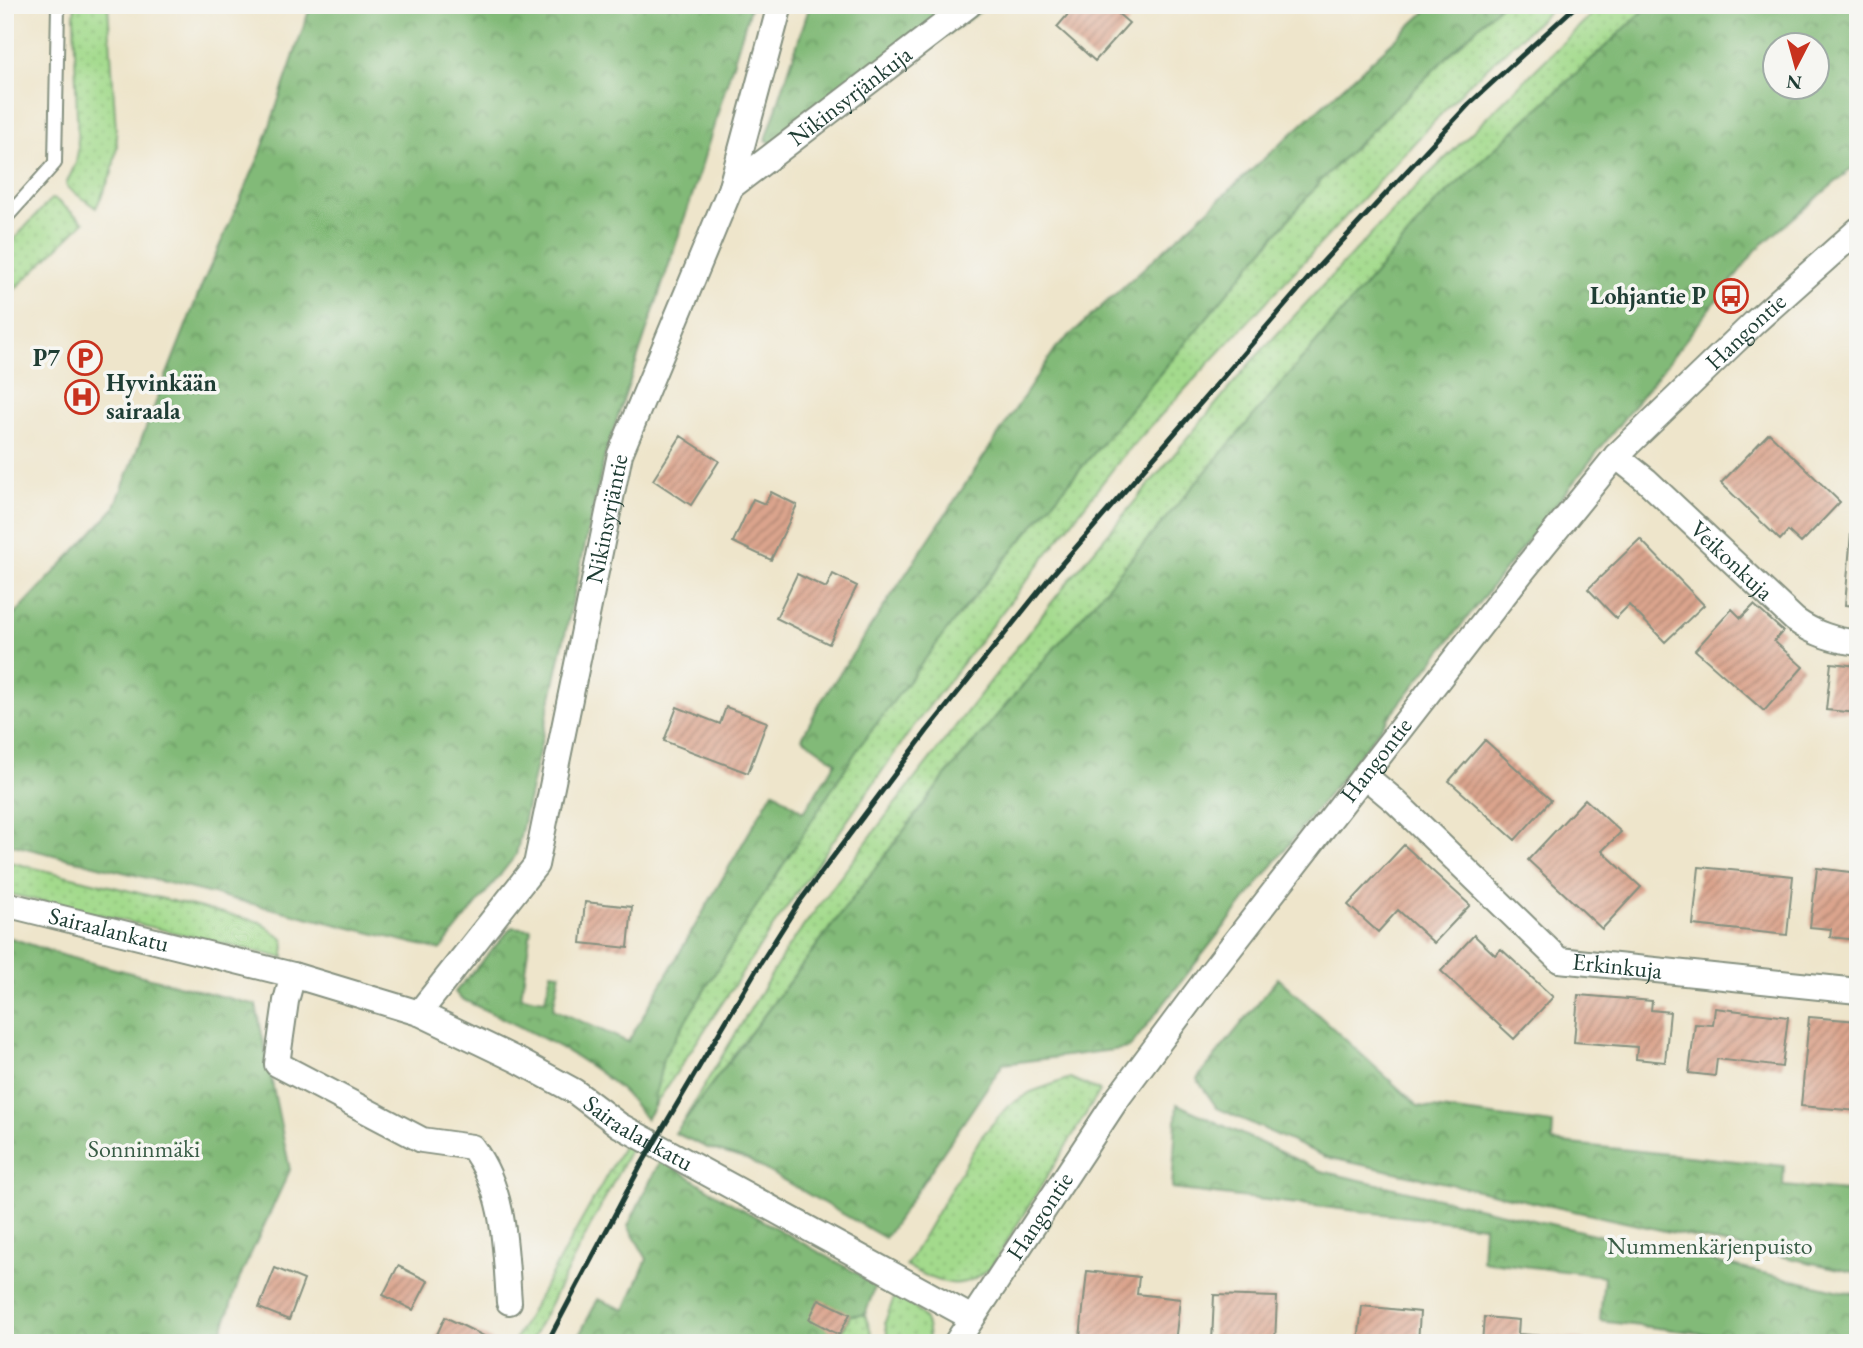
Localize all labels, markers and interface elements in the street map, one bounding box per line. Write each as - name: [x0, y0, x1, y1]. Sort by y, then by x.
- north arrow: [1762, 32, 1832, 102]
- street label: Nikinsyrjänkuja: [782, 38, 918, 153]
- text: N: [1785, 69, 1803, 96]
- bus stop icon: Lohjantie P: [1712, 277, 1750, 315]
- place label: Lohjantie P: [1590, 280, 1706, 312]
- street label: Hangontie: [1698, 286, 1792, 377]
- parking icon: P7: [66, 339, 104, 377]
- place label: P7: [33, 342, 60, 373]
- place label: Hyvinkään sairaala: [106, 367, 217, 426]
- hospital icon: Hyvinkään sairaala: [63, 378, 101, 416]
- street label: Nikinsyrjäntie: [578, 451, 635, 586]
- street label: Veikonkuja: [1684, 513, 1781, 607]
- street label: Hangontie: [1333, 711, 1418, 809]
- street label: Sairaalankatu: [46, 899, 173, 959]
- street label: Erkinkuja: [1571, 945, 1664, 986]
- street label: Sairaalankatu: [578, 1088, 699, 1178]
- park label: Sonninmäki: [88, 1133, 200, 1164]
- street label: Hangontie: [999, 1166, 1080, 1266]
- park label: Nummenkärjenpuisto: [1607, 1230, 1813, 1261]

